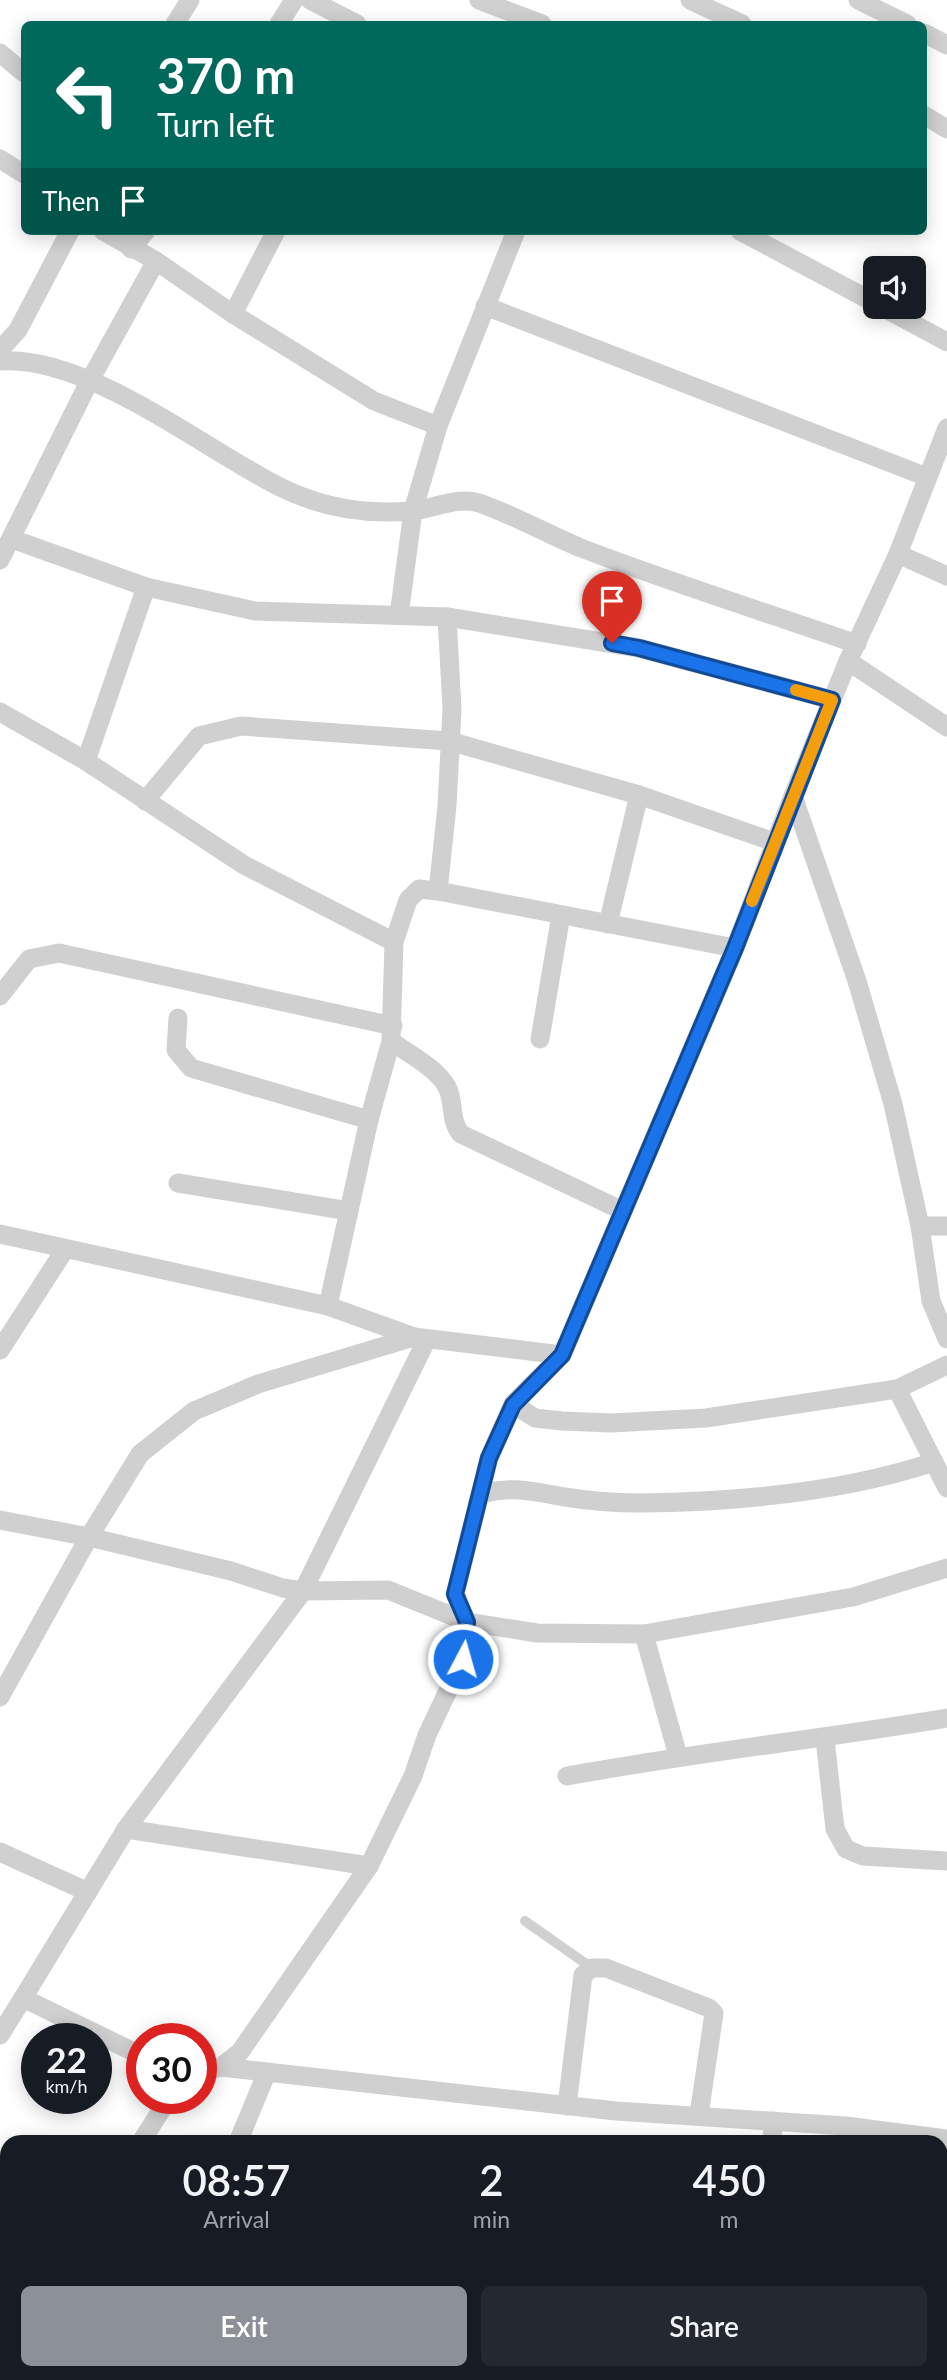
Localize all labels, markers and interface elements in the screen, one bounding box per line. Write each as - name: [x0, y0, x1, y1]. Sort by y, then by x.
- text: 370 m: [157, 46, 295, 104]
- icon: left: [42, 49, 133, 140]
- text: Turn left: [157, 105, 274, 144]
- icon: arrive: [114, 182, 152, 220]
- text: Then: [42, 185, 100, 217]
- map controls: [863, 256, 926, 319]
- button: sound: [863, 256, 926, 319]
- pin: [582, 571, 642, 643]
- icon: arrive: [593, 582, 631, 620]
- position arrow: [426, 1622, 500, 1696]
- speed limit sign: 30: [126, 2023, 217, 2114]
- text: 22: [46, 2038, 87, 2080]
- text: km/h: [45, 2075, 88, 2097]
- text: 08:57: [182, 2155, 290, 2205]
- text: 2: [479, 2155, 504, 2205]
- text: 450: [693, 2155, 766, 2205]
- text: Arrival: [203, 2205, 270, 2233]
- text: min: [473, 2205, 510, 2233]
- text: m: [720, 2205, 739, 2233]
- button: Exit: [21, 2286, 467, 2366]
- button: Share: [481, 2286, 927, 2366]

